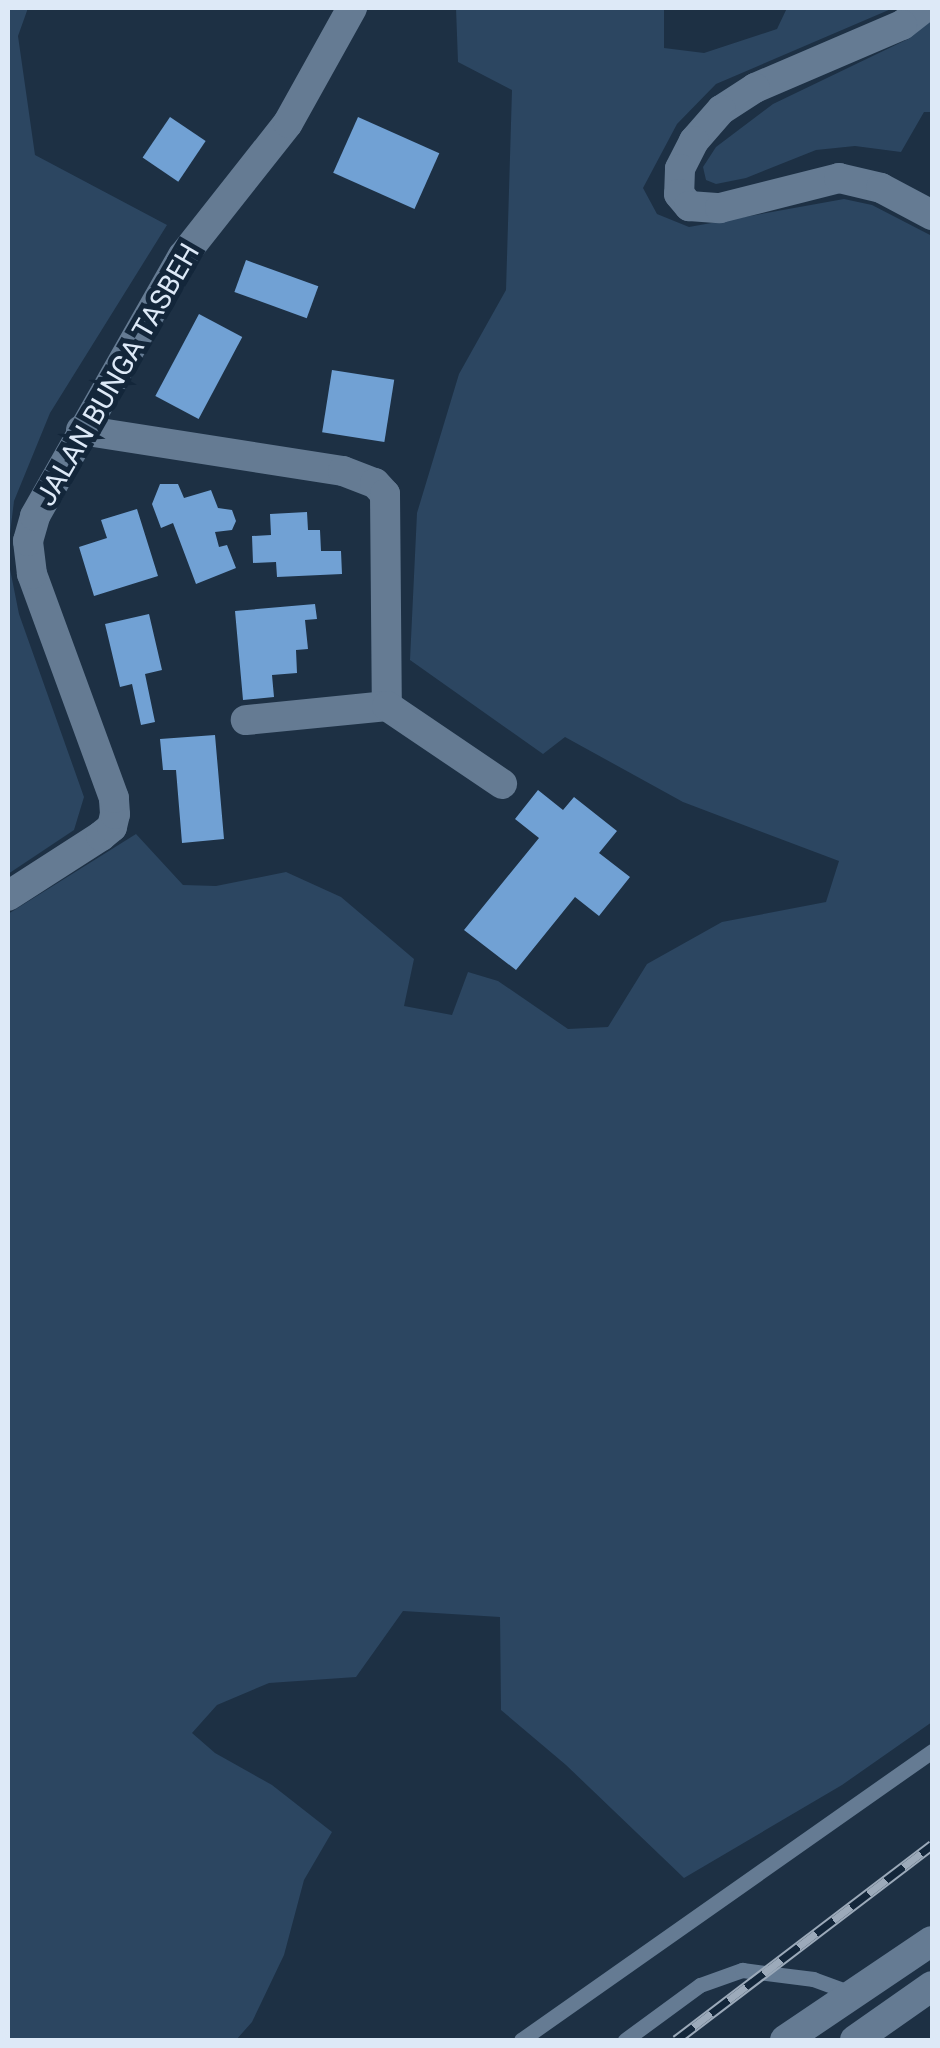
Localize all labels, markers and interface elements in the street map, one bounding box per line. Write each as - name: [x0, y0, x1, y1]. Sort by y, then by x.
- street label: JALAN BUNGA TASBEH: [29, 238, 207, 512]

